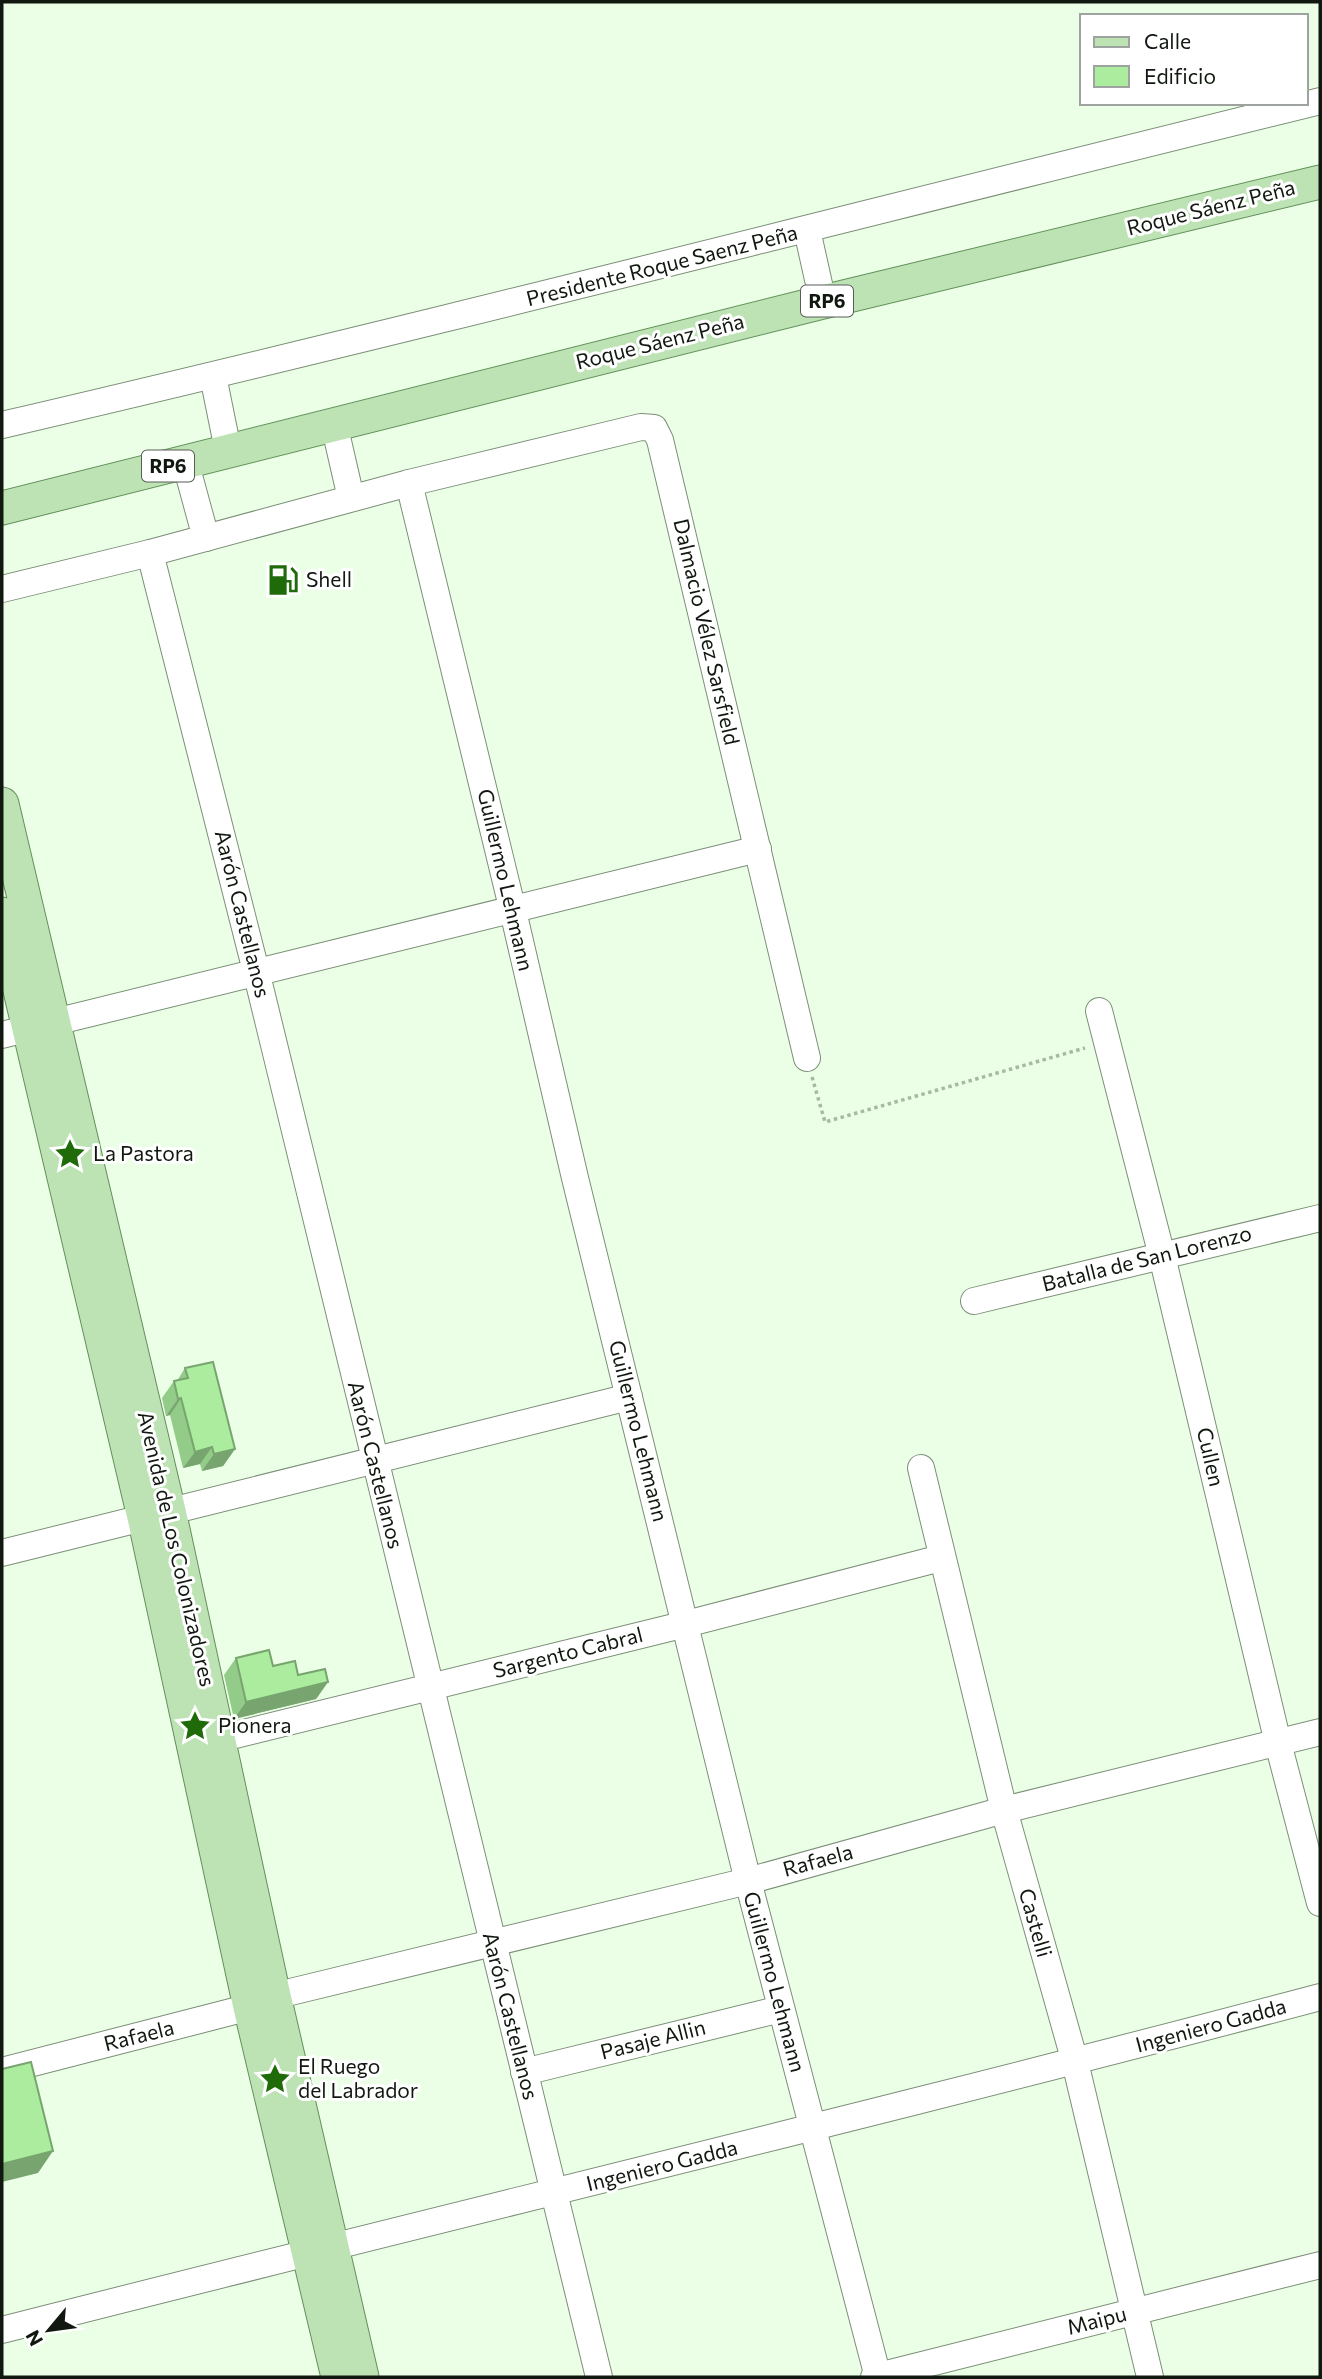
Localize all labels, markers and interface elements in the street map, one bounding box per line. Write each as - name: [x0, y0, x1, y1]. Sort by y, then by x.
- legend: [1080, 14, 1308, 105]
- text: Calle: [1144, 28, 1191, 53]
- text: Edificio: [1144, 63, 1216, 88]
- street label: Roque Sáenz Peña: [1124, 174, 1297, 240]
- street label: Presidente Roque Saenz Peña: [523, 219, 800, 310]
- road number: RP6: [801, 286, 853, 316]
- street label: Roque Sáenz Peña: [573, 308, 746, 374]
- road number: RP6: [142, 450, 194, 481]
- street label: Dalmacio Vélez Sarsfield: [669, 516, 746, 747]
- fuel station icon: Shell: [266, 563, 300, 597]
- place label: Shell: [306, 566, 352, 591]
- street label: Guillermo Lehmann: [473, 786, 540, 973]
- street label: Aarón Castellanos: [211, 827, 276, 1000]
- place icon: La Pastora: [53, 1137, 87, 1171]
- place label: La Pastora: [93, 1140, 194, 1165]
- street label: Batalla de San Lorenzo: [1039, 1219, 1254, 1296]
- street label: Guillermo Lehmann: [605, 1337, 674, 1524]
- street label: Aarón Castellanos: [344, 1378, 409, 1551]
- street label: Avenida de Los Colonizadores: [134, 1409, 221, 1689]
- street label: Cullen: [1193, 1425, 1230, 1489]
- street label: Sargento Cabral: [490, 1621, 645, 1682]
- place icon: Pionera: [178, 1709, 212, 1743]
- place label: Pionera: [218, 1712, 291, 1737]
- street label: Rafaela: [780, 1838, 855, 1881]
- street label: Castelli: [1015, 1885, 1058, 1960]
- street label: Guillermo Lehmann: [739, 1889, 812, 2075]
- street label: Aarón Castellanos: [479, 1929, 544, 2102]
- street label: Ingeniero Gadda: [1133, 1992, 1289, 2057]
- street label: Pasaje Allin: [597, 2013, 708, 2064]
- street label: Rafaela: [101, 2014, 176, 2055]
- place label: El Ruego del Labrador: [298, 2053, 418, 2102]
- place icon: El Ruego del Labrador: [258, 2062, 292, 2096]
- street label: Ingeniero Gadda: [583, 2134, 740, 2195]
- north arrow: [14, 2295, 84, 2365]
- street label: Maipu: [1064, 2300, 1129, 2339]
- text: N: [20, 2327, 47, 2350]

